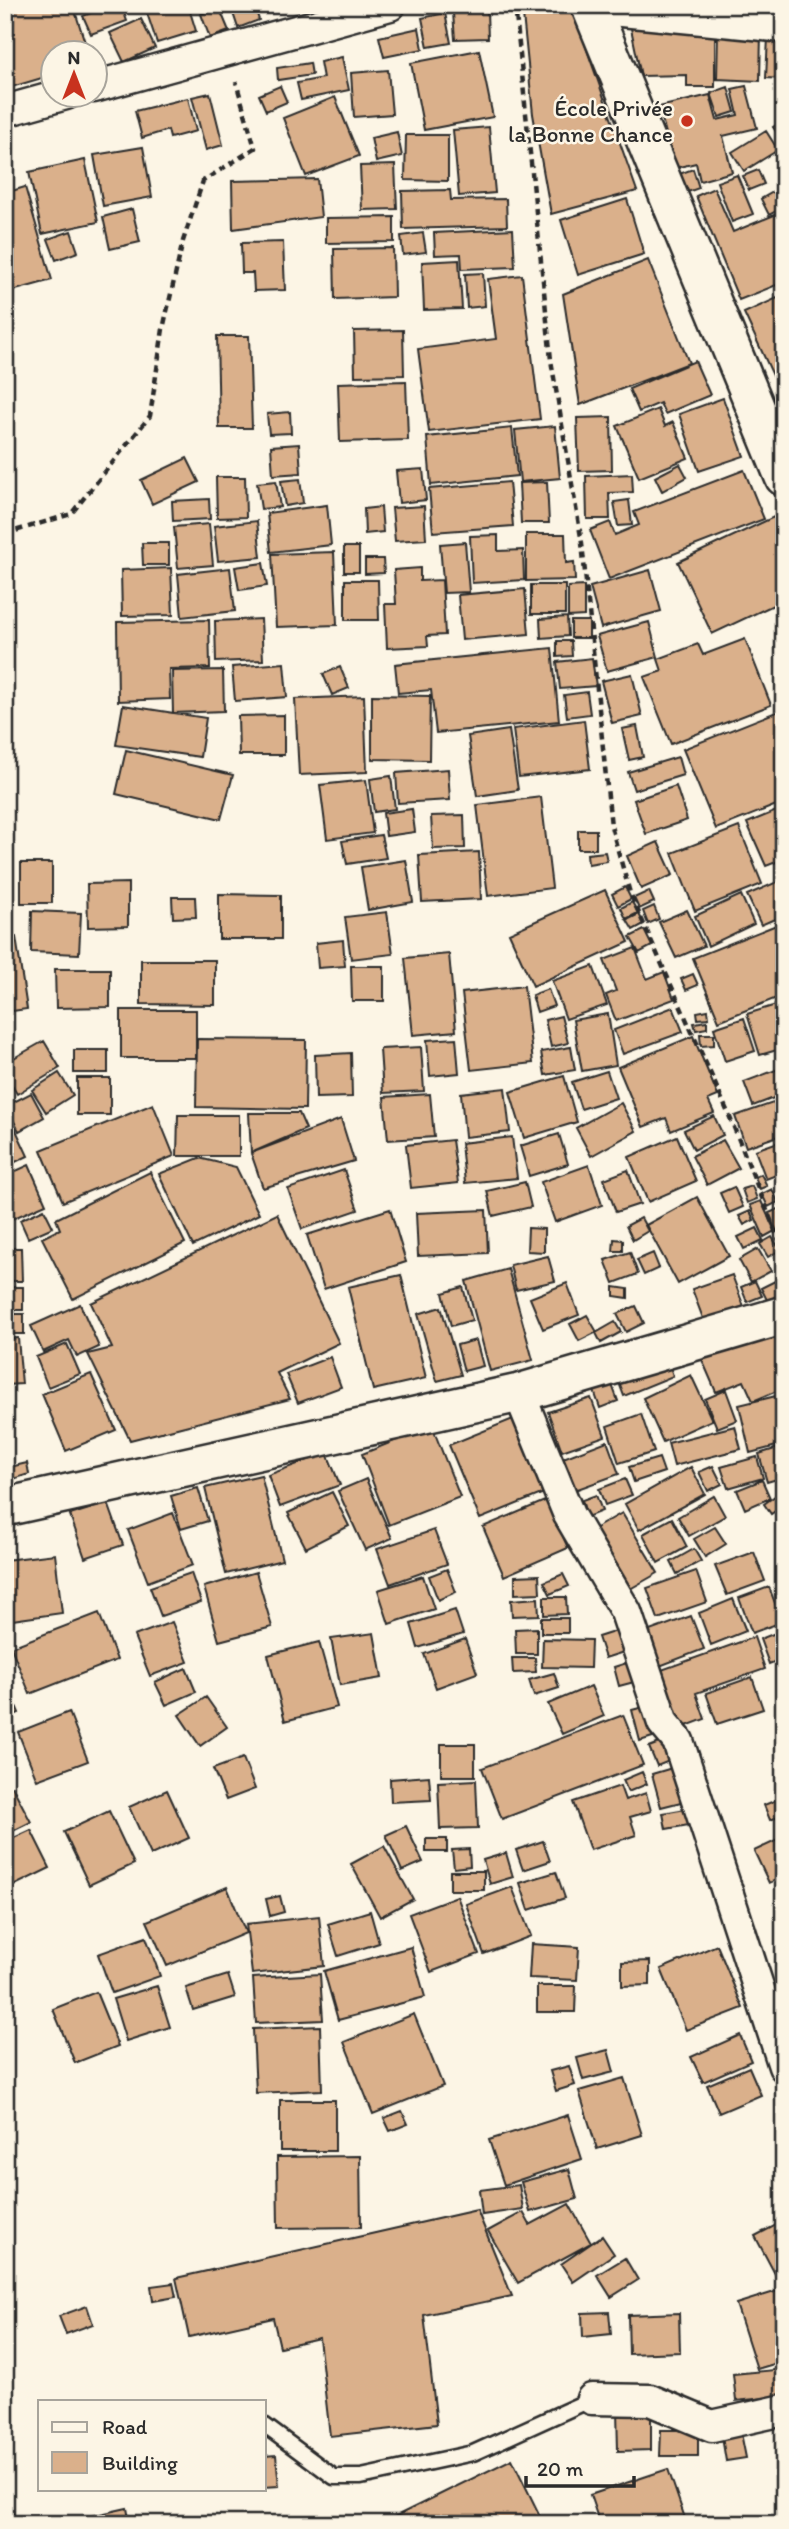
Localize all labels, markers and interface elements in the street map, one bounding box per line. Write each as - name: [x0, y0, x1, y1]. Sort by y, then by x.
- north arrow: [38, 38, 108, 108]
- text: N: [68, 46, 80, 69]
- place label: École Privée la Bonne Chance: [508, 94, 673, 148]
- marker: École Privée la Bonne Chance: [679, 113, 695, 129]
- legend: [38, 2400, 266, 2490]
- text: Road: [102, 2414, 148, 2439]
- scale bar: [526, 2445, 635, 2489]
- text: Building: [102, 2450, 178, 2475]
- text: 20 m: [537, 2456, 584, 2481]

